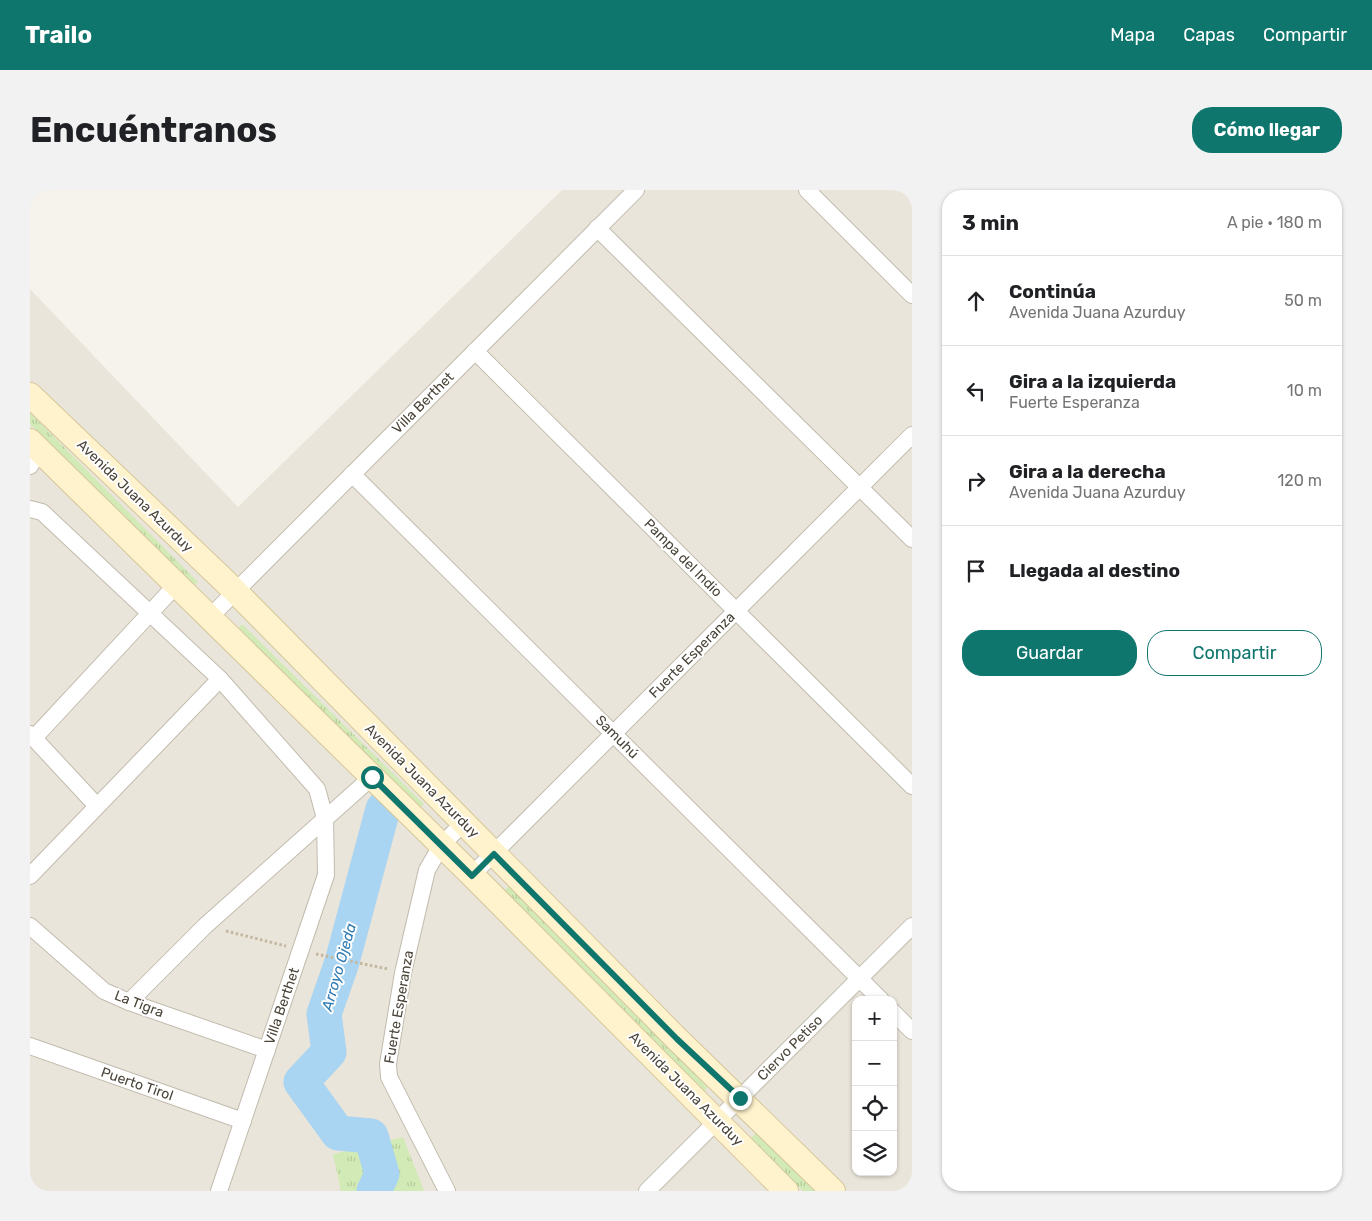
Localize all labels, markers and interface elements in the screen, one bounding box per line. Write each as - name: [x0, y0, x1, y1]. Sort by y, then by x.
- text: Trailo: [25, 21, 92, 49]
- text: Mapa: [1110, 24, 1155, 46]
- text: Capas: [1183, 24, 1235, 46]
- text: Compartir: [1263, 24, 1347, 46]
- button: Cómo llegar: [1192, 107, 1342, 153]
- text: Encuéntranos: [30, 109, 277, 151]
- text: 3 min: [962, 210, 1019, 235]
- text: A pie · 180 m: [1227, 213, 1322, 232]
- text: Continúa: [1009, 280, 1096, 303]
- icon: ahead: [962, 287, 990, 315]
- text: 50 m: [1284, 291, 1322, 310]
- text: Avenida Juana Azurduy: [1009, 303, 1186, 322]
- street label: Villa Berthet: [389, 368, 458, 437]
- text: Gira a la izquierda: [1009, 370, 1176, 393]
- icon: left: [962, 377, 990, 405]
- text: 10 m: [1287, 381, 1322, 400]
- text: Fuerte Esperanza: [1009, 393, 1140, 412]
- street label: Avenida Juana Azurduy: [74, 436, 197, 556]
- text: Gira a la derecha: [1009, 460, 1166, 483]
- icon: right: [962, 467, 990, 495]
- text: 120 m: [1277, 471, 1322, 490]
- text: Avenida Juana Azurduy: [1009, 483, 1186, 502]
- street label: Pampa del Indio: [640, 515, 726, 601]
- icon: arrive: [962, 557, 990, 585]
- text: Llegada al destino: [1009, 559, 1180, 582]
- street label: Fuerte Esperanza: [646, 609, 738, 701]
- button: Guardar: [962, 630, 1137, 676]
- button: Compartir: [1147, 630, 1322, 676]
- street label: Samuhú: [592, 712, 642, 762]
- street label: Avenida Juana Azurduy: [361, 720, 483, 842]
- route start: [361, 766, 384, 789]
- water label: Arroyo Ojeda: [318, 921, 360, 1014]
- street label: Fuerte Esperanza: [381, 949, 417, 1065]
- street label: Villa Berthet: [261, 965, 303, 1047]
- street label: La Tigra: [112, 987, 166, 1021]
- map controls: [852, 996, 897, 1176]
- button: +: [852, 996, 897, 1041]
- street label: Ciervo Petiso: [754, 1012, 826, 1084]
- street label: Avenida Juana Azurduy: [625, 1028, 747, 1150]
- button: −: [852, 1041, 897, 1086]
- street label: Puerto Tirol: [99, 1064, 175, 1104]
- button: locate: [852, 1086, 897, 1131]
- route end: [729, 1087, 752, 1110]
- button: layers: [852, 1131, 897, 1176]

